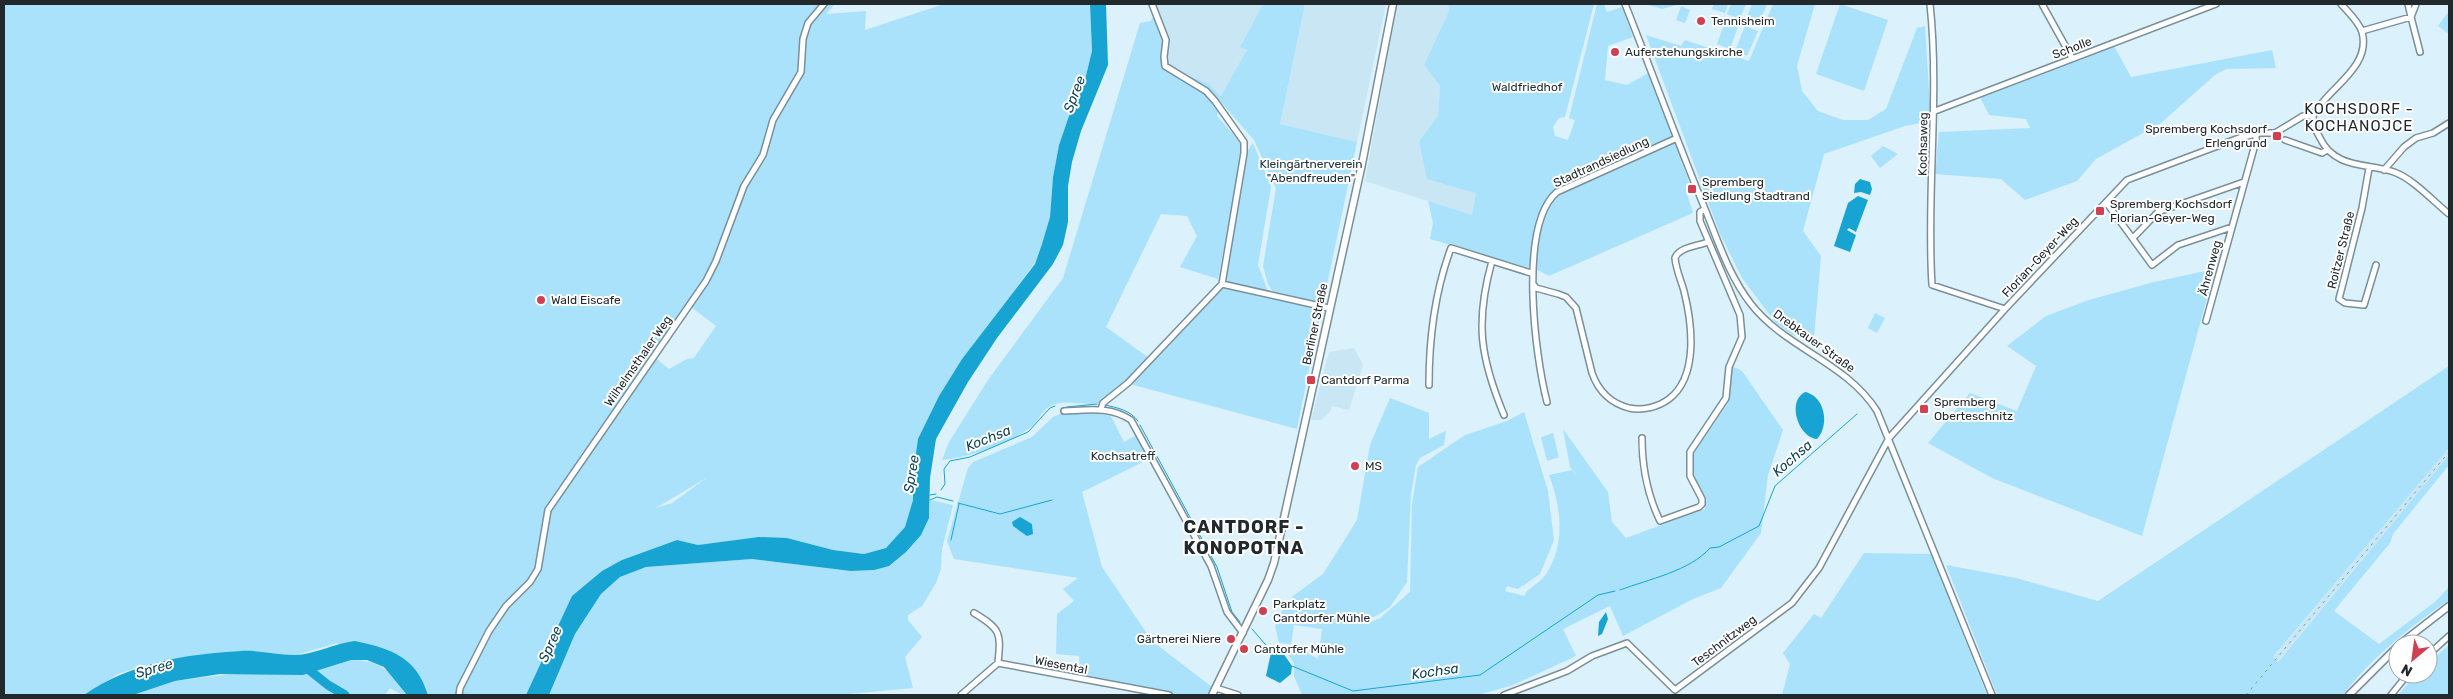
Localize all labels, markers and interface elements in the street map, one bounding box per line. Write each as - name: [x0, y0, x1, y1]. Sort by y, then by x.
- place label: Tennisheim: [1711, 14, 1775, 28]
- marker: Tennisheim: [1695, 15, 1707, 27]
- street label: Scholle: [2050, 34, 2094, 62]
- place label: Auferstehungskirche: [1625, 45, 1743, 59]
- marker: Auferstehungskirche: [1609, 46, 1621, 58]
- water label: Spree: [1060, 73, 1089, 115]
- park label: Waldfriedhof: [1492, 80, 1563, 94]
- district label: KOCHSDORF - KOCHANOJCE: [2304, 100, 2414, 135]
- street label: Kochsaweg: [1915, 112, 1931, 176]
- place label: Spremberg Kochsdorf Erlengrund: [2145, 122, 2267, 150]
- marker: Spremberg Kochsdorf Erlengrund: [2271, 130, 2283, 142]
- street label: Stadtrandsiedlung: [1551, 134, 1651, 190]
- park label: Kleingärtnerverein "Abendfreuden": [1259, 157, 1363, 185]
- place label: Spremberg Siedlung Stadtrand: [1702, 175, 1810, 203]
- marker: Spremberg Siedlung Stadtrand: [1686, 183, 1698, 195]
- place label: Spremberg Kochsdorf Florian-Geyer-Weg: [2110, 197, 2232, 225]
- marker: Spremberg Kochsdorf Florian-Geyer-Weg: [2094, 205, 2106, 217]
- street label: Roitzer Straße: [2325, 210, 2357, 290]
- street label: Florian-Geyer-Weg: [1999, 214, 2081, 300]
- street label: Ährenweg: [2196, 239, 2224, 297]
- street label: Berliner Straße: [1299, 282, 1331, 366]
- place label: Wald Eiscafe: [551, 293, 621, 307]
- marker: Wald Eiscafe: [535, 294, 547, 306]
- street label: Drebkauer Straße: [1770, 307, 1858, 375]
- street label: Wilhelmsthaler Weg: [601, 313, 675, 409]
- place label: Cantdorf Parma: [1321, 373, 1409, 387]
- marker: Cantdorf Parma: [1305, 374, 1317, 386]
- place label: Spremberg Oberteschnitz: [1934, 395, 2013, 423]
- marker: Spremberg Oberteschnitz: [1918, 403, 1930, 415]
- water label: Kochsa: [963, 422, 1013, 455]
- water label: Kochsa: [1769, 436, 1816, 480]
- park label: Kochsatreff: [1091, 449, 1156, 463]
- water label: Spree: [900, 454, 923, 494]
- place label: MS: [1365, 459, 1382, 473]
- marker: MS: [1349, 460, 1361, 472]
- district label: CANTDORF - KONOPOTNA: [1183, 516, 1305, 559]
- place label: Parkplatz Cantdorfer Mühle: [1273, 597, 1371, 625]
- marker: Parkplatz Cantdorfer Mühle: [1257, 605, 1269, 617]
- street label: Teschnitzweg: [1689, 612, 1759, 670]
- water label: Spree: [535, 623, 566, 665]
- place label: Gärtnerei Niere: [1137, 632, 1221, 646]
- marker: Gärtnerei Niere: [1225, 633, 1237, 645]
- north arrow: [2388, 634, 2438, 684]
- place label: Cantorfer Mühle: [1254, 642, 1344, 656]
- marker: Cantorfer Mühle: [1238, 643, 1250, 655]
- street label: Wiesental: [1033, 653, 1089, 677]
- water label: Spree: [134, 655, 175, 682]
- water label: Kochsa: [1410, 660, 1460, 683]
- text: N: [2398, 660, 2415, 680]

